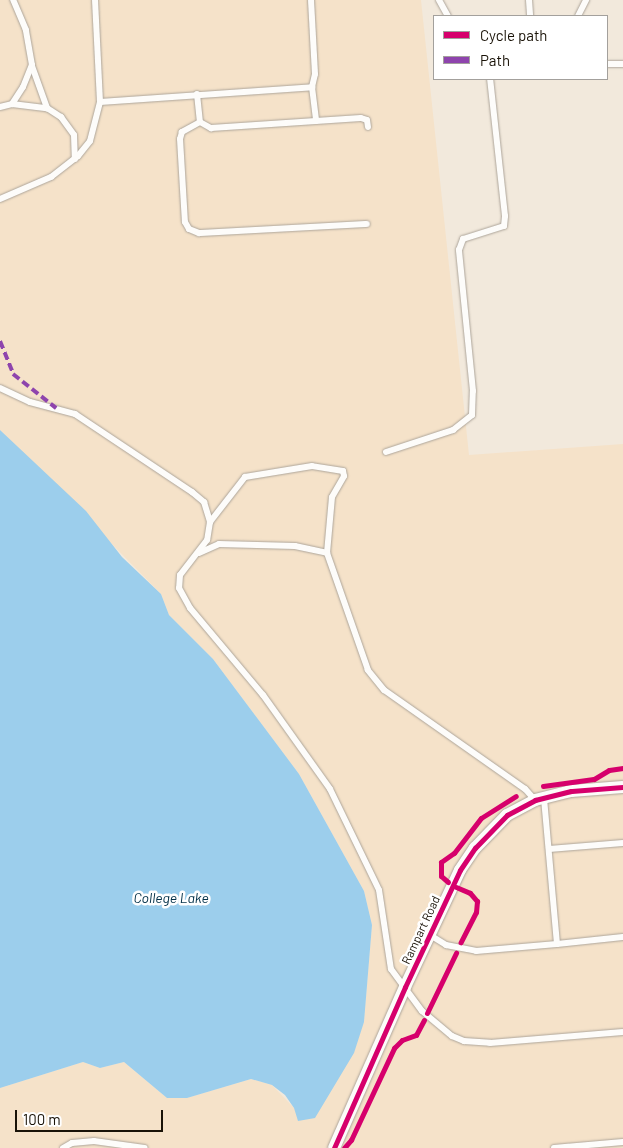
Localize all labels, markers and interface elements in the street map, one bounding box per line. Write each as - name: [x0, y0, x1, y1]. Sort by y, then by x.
- legend: [433, 15, 608, 80]
- text: Cycle path: [480, 26, 547, 44]
- text: Path: [480, 51, 510, 69]
- water label: College Lake: [133, 890, 209, 906]
- street label: Rampart Road: [399, 893, 443, 967]
- scale bar: [18, 1100, 165, 1132]
- text: 100 m: [23, 1110, 61, 1128]

